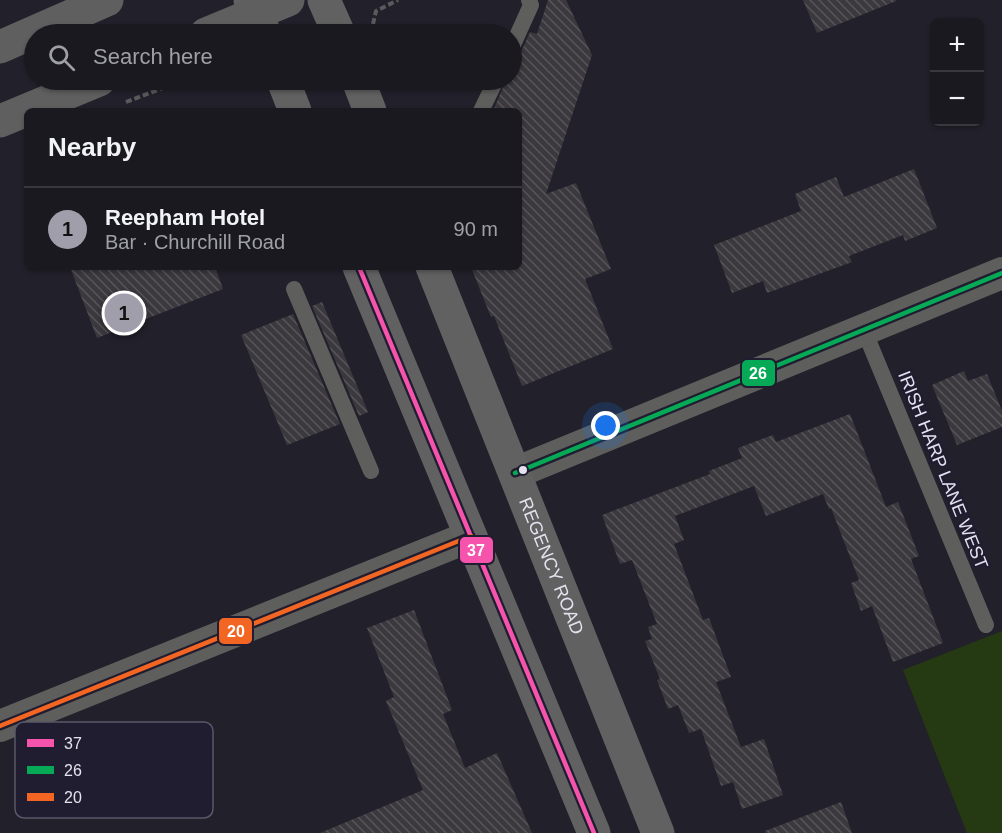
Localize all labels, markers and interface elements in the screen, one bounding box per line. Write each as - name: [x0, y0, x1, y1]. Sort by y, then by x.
- map controls: [930, 18, 984, 126]
- button: +: [930, 18, 984, 72]
- search box: [24, 24, 522, 90]
- icon: search: [45, 41, 78, 74]
- text: Search here: [93, 44, 213, 69]
- button: −: [930, 72, 984, 126]
- text: Nearby: [48, 132, 136, 162]
- text: Reepham Hotel: [105, 205, 265, 230]
- text: 1: [62, 218, 73, 240]
- text: 90 m: [454, 218, 498, 240]
- text: Bar · Churchill Road: [105, 231, 285, 253]
- pin: 1: [104, 290, 144, 336]
- line badge: 26: [741, 359, 776, 387]
- text: 26: [749, 365, 767, 382]
- street label: IRISH HARP LANE WEST: [894, 368, 992, 572]
- your location: [591, 411, 620, 440]
- unlabelled marker: [517, 464, 529, 476]
- street label: REGENCY ROAD: [515, 495, 588, 637]
- line badge: 37: [459, 536, 494, 564]
- text: 37: [467, 542, 485, 559]
- line badge: 20: [218, 617, 253, 645]
- text: 20: [227, 623, 245, 640]
- legend: [15, 722, 213, 818]
- text: 37: [64, 735, 82, 752]
- text: 26: [64, 762, 82, 779]
- text: 20: [64, 789, 82, 806]

